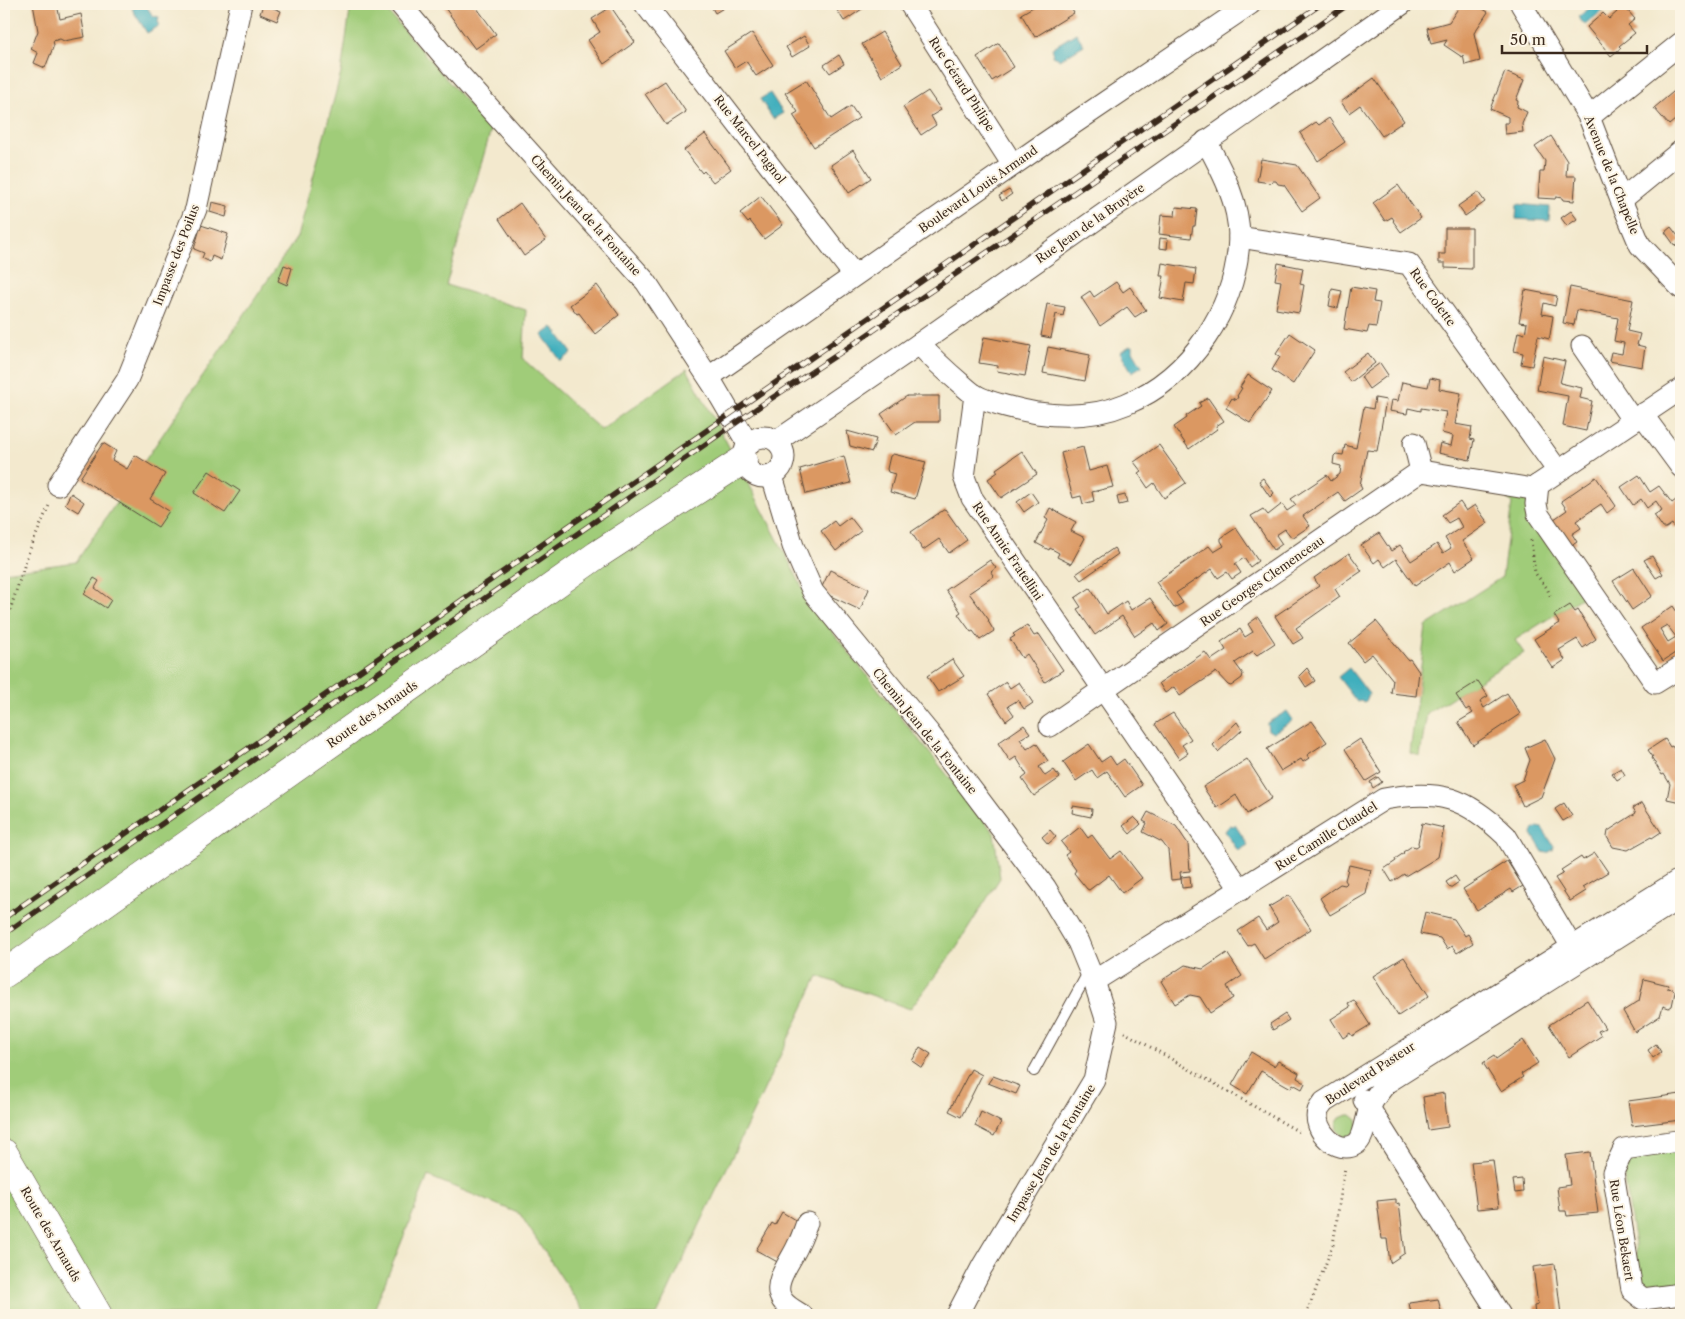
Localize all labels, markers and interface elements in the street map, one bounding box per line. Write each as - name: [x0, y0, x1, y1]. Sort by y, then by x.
- scale bar: [1502, 22, 1648, 54]
- text: 50 m: [1510, 30, 1546, 49]
- street label: Rue Gérard Philipe: [926, 34, 998, 134]
- street label: Rue Marcel Pagnol: [711, 92, 789, 186]
- street label: Avenue de la Chapelle: [1581, 112, 1643, 237]
- street label: Boulevard Louis Armand: [916, 142, 1041, 236]
- street label: Chemin Jean de la Fontaine: [528, 151, 645, 279]
- street label: Rue Jean de la Bruyère: [1033, 180, 1148, 266]
- street label: Impasse des Poilus: [150, 202, 202, 308]
- street label: Rue Colette: [1407, 265, 1459, 329]
- street label: Rue Annie Fratellini: [970, 499, 1047, 603]
- street label: Rue Georges Clemenceau: [1197, 532, 1327, 630]
- street label: Chemin Jean de la Fontaine: [870, 665, 981, 797]
- street label: Route des Arnauds: [324, 677, 420, 751]
- street label: Rue Camille Claudel: [1272, 798, 1380, 874]
- street label: Boulevard Pasteur: [1322, 1038, 1418, 1108]
- street label: Impasse Jean de la Fontaine: [1004, 1081, 1098, 1225]
- street label: Rue Léon Bekaert: [1607, 1178, 1638, 1283]
- street label: Route des Arnauds: [18, 1184, 84, 1284]

